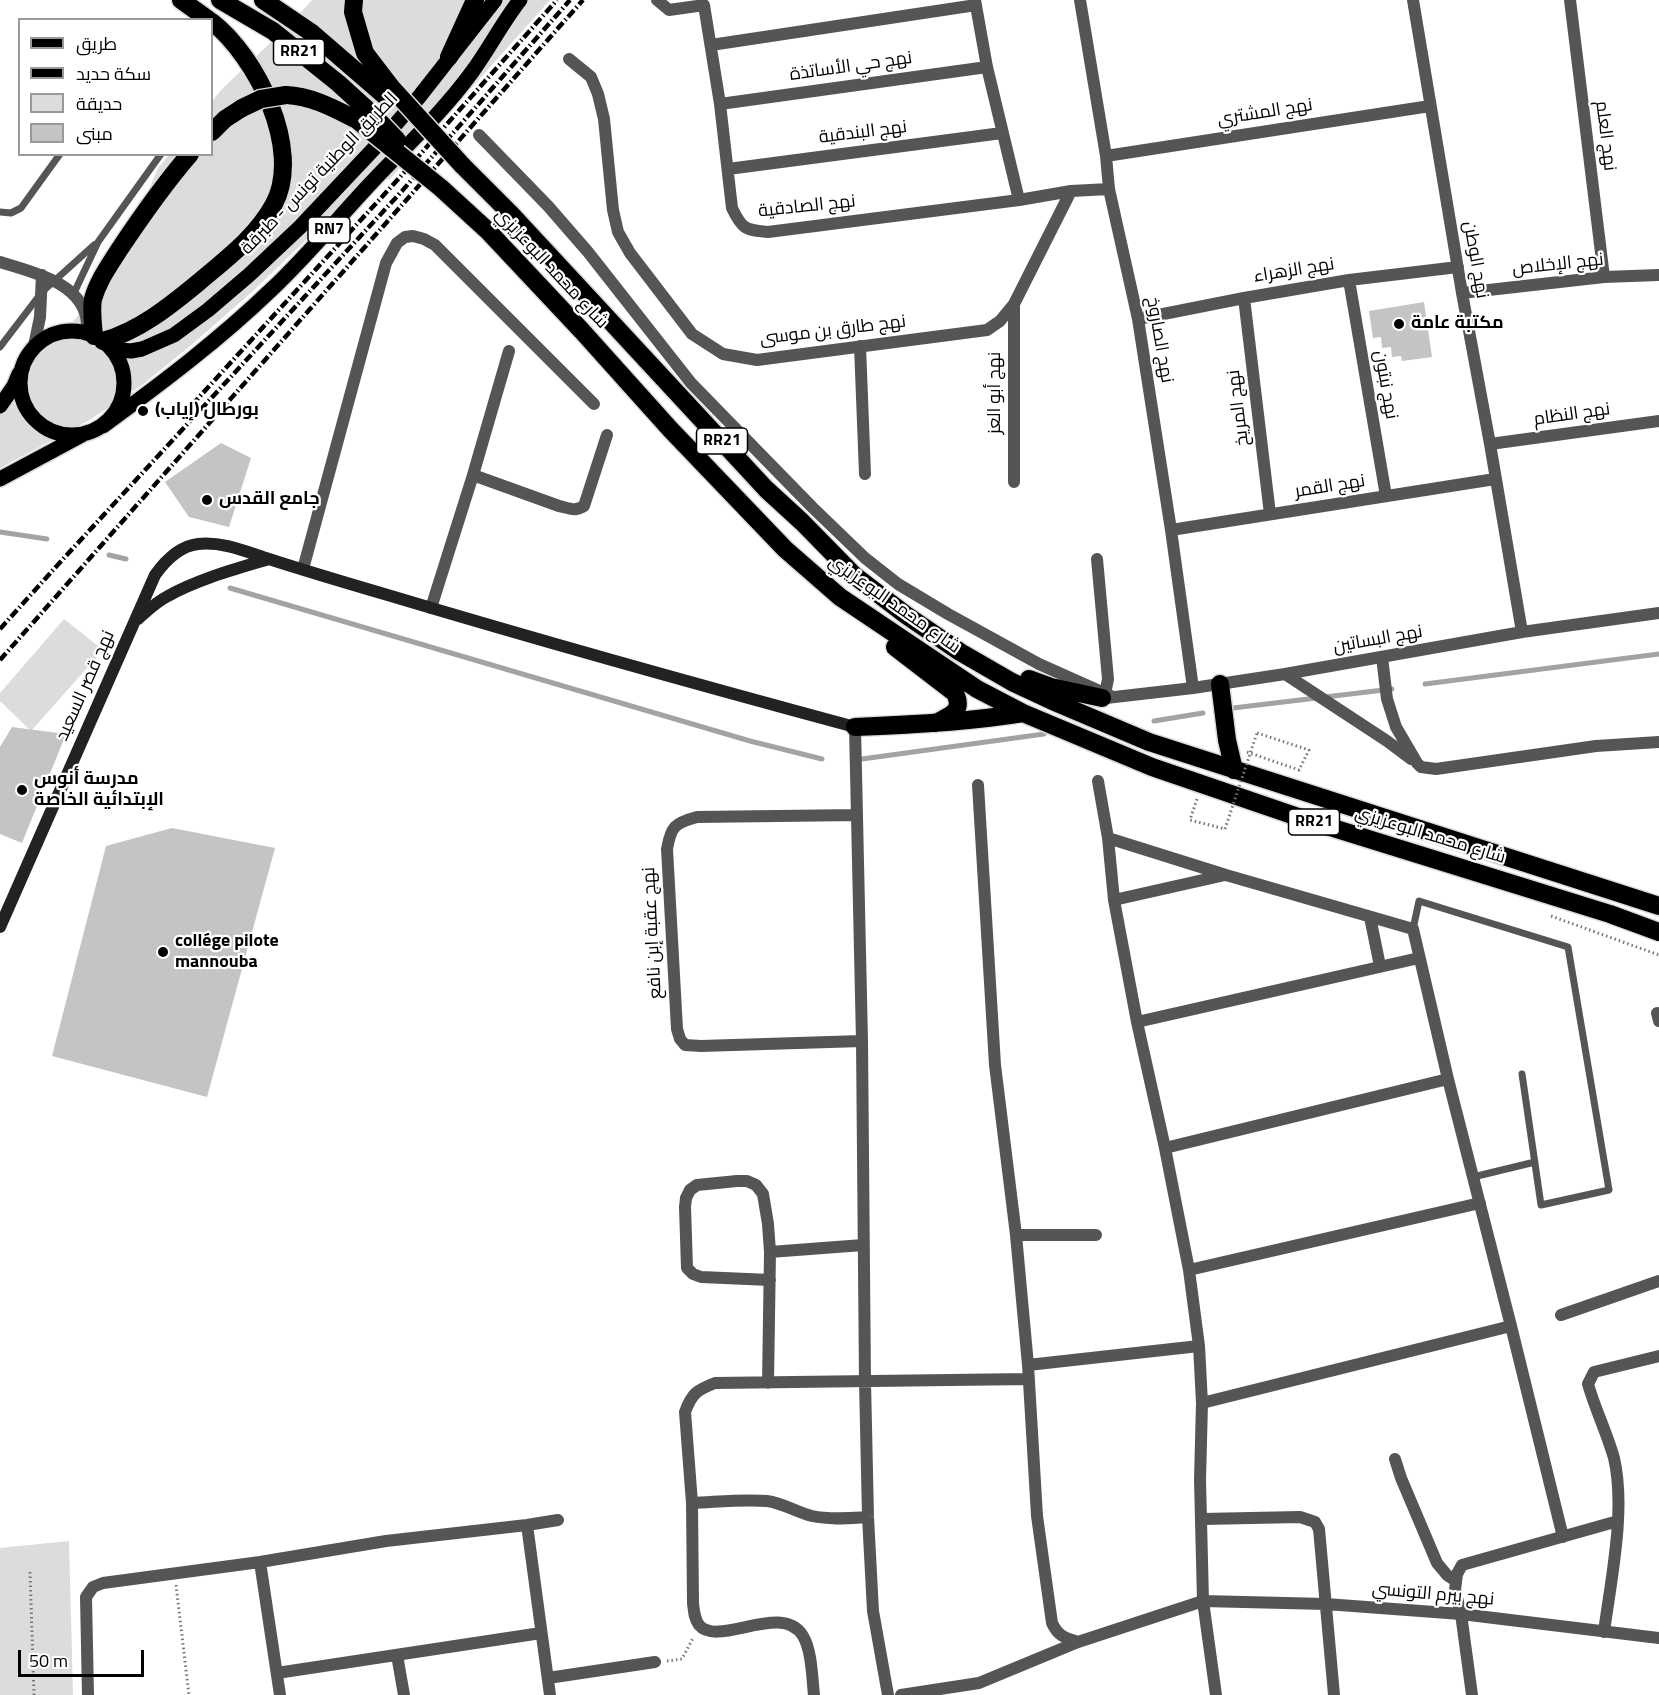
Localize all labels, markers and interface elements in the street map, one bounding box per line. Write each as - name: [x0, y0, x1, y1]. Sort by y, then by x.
- legend: [18, 18, 213, 156]
- text: طريق: [76, 30, 117, 57]
- road number: RR21: [274, 39, 324, 65]
- street label: نهج حي الأساتذة: [788, 48, 914, 86]
- text: سكة حديد: [76, 60, 151, 87]
- street label: الطريق الوطنية تونس - طبرقة: [237, 88, 403, 260]
- text: حديقة: [76, 90, 122, 117]
- street label: نهج المشتري: [1216, 95, 1314, 131]
- street label: نهج العلم: [1590, 100, 1620, 172]
- street label: نهج البندقية: [818, 117, 908, 149]
- text: مبنى: [76, 120, 113, 147]
- street label: نهج الصادقية: [757, 191, 857, 223]
- street label: شارع محمد البوعزيزي: [490, 204, 612, 334]
- road number: RN7: [308, 217, 350, 243]
- street label: نهج الوطن: [1458, 220, 1492, 300]
- street label: نهج الإخلاص: [1511, 249, 1605, 281]
- street label: نهج الزهراء: [1252, 254, 1336, 288]
- street label: نهج الصاروخ: [1141, 295, 1177, 385]
- street label: نهج طارق بن موسى: [759, 311, 907, 351]
- place label: مكتبة عامة: [1411, 313, 1504, 335]
- marker: مكتبة عامة: [1392, 317, 1406, 331]
- street label: نهج نبتون: [1368, 349, 1402, 421]
- street label: نهج أبو العز: [985, 352, 1007, 434]
- street label: نهج المريخ: [1224, 369, 1254, 447]
- street label: نهج النظام: [1532, 399, 1612, 431]
- place label: بورطال (إياب): [155, 400, 259, 422]
- marker: بورطال (إياب): [136, 404, 150, 418]
- road number: RR21: [696, 428, 748, 454]
- street label: نهج القمر: [1293, 471, 1367, 503]
- place label: جامع القدس: [219, 489, 320, 511]
- marker: جامع القدس: [200, 493, 214, 507]
- street label: شارع محمد البوعزيزي: [824, 551, 964, 659]
- street label: نهج البساتين: [1332, 622, 1424, 658]
- street label: نهج قصر السعيد: [52, 627, 120, 745]
- place label: مدرسة أنوس الإبتدائية الخاصة: [34, 769, 164, 812]
- marker: مدرسة أنوس الإبتدائية الخاصة: [15, 783, 29, 797]
- street label: شارع محمد البوعزيزي: [1352, 803, 1508, 869]
- road number: RR21: [1288, 809, 1340, 835]
- street label: نهج عقبة إبن نافع: [639, 866, 667, 1000]
- place label: collége pilote mannouba: [175, 931, 279, 974]
- marker: collége pilote mannouba: [156, 945, 170, 959]
- street label: نهج بيرم التونسي: [1371, 1579, 1495, 1611]
- scale bar: [21, 1638, 147, 1676]
- text: 50 m: [29, 1647, 68, 1674]

